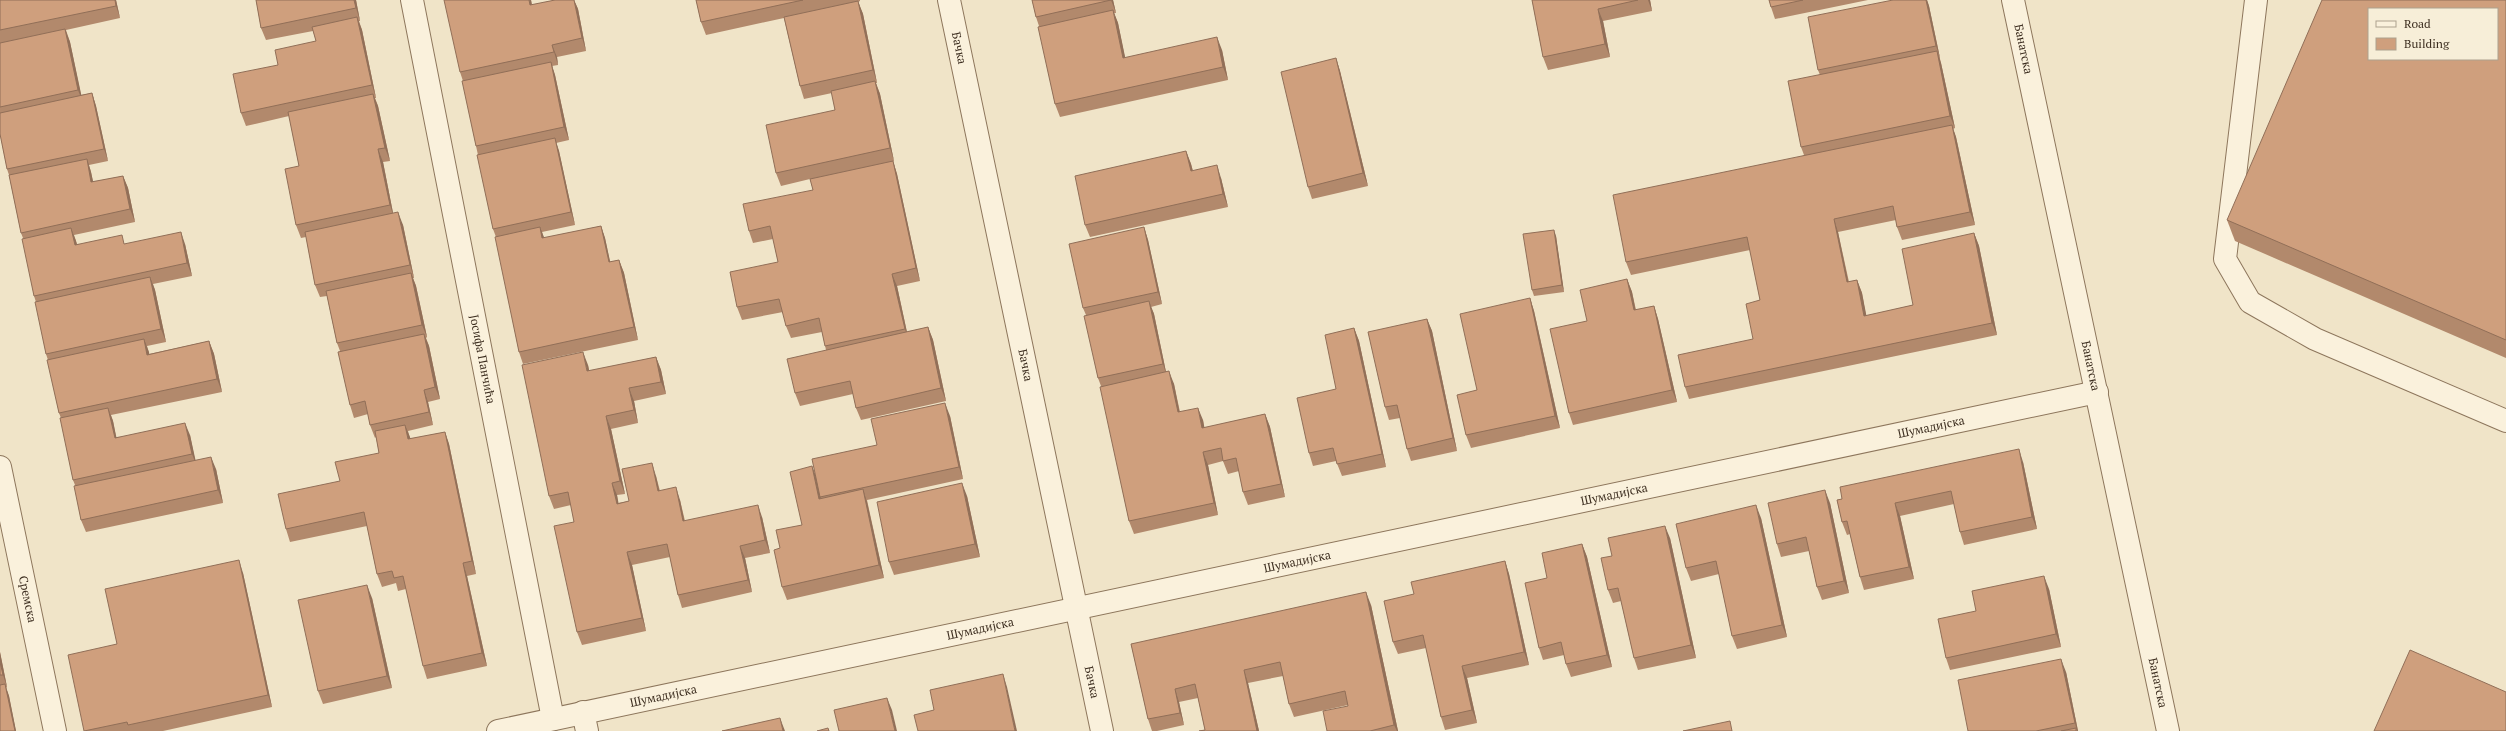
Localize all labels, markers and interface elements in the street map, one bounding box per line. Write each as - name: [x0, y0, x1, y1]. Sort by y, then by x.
- legend: [2368, 8, 2498, 60]
- text: Road: [2404, 16, 2431, 31]
- street label: Банатска: [2011, 22, 2036, 75]
- street label: Бачка: [949, 30, 970, 65]
- text: Building: [2404, 36, 2450, 51]
- street label: Јосифа Панчића: [467, 313, 499, 405]
- street label: Банатска: [2078, 339, 2104, 392]
- street label: Бачка: [1015, 348, 1037, 382]
- street label: Шумадијска: [1896, 412, 1966, 441]
- street label: Шумадијска: [1579, 479, 1649, 508]
- street label: Шумадијска: [1262, 547, 1332, 575]
- street label: Сремска: [16, 574, 40, 624]
- street label: Шумадијска: [945, 614, 1015, 643]
- street label: Банатска: [2146, 656, 2171, 709]
- street label: Бачка: [1082, 665, 1103, 700]
- street label: Шумадијска: [628, 681, 698, 710]

